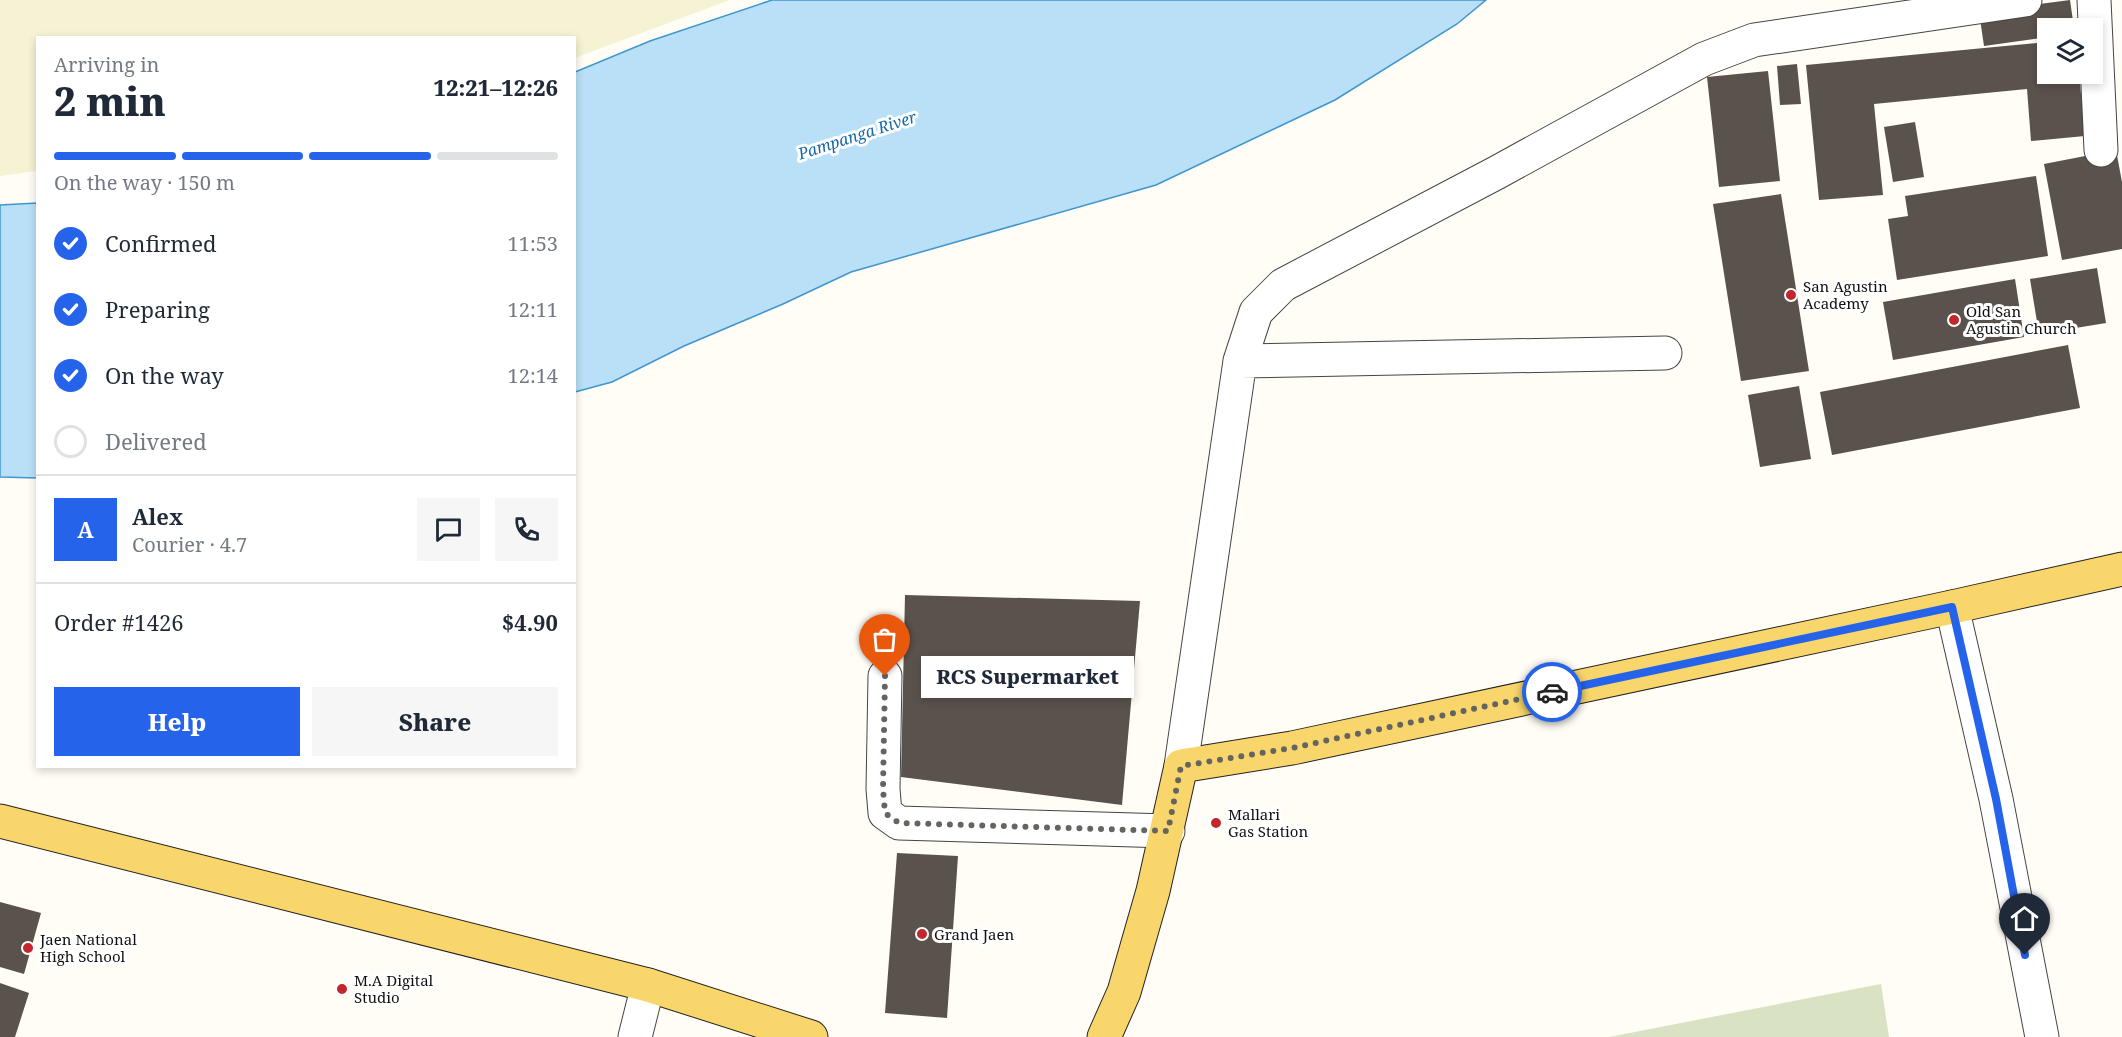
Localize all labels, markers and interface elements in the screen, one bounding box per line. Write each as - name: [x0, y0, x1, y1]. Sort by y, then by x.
- map controls: [2037, 18, 2103, 84]
- button: layers: [2037, 18, 2103, 84]
- text: Arriving in: [54, 51, 159, 78]
- text: 12:21–12:26: [434, 72, 558, 102]
- text: 2 min: [54, 74, 166, 127]
- water label: Pampanga River: [794, 105, 920, 165]
- text: On the way · 150 m: [54, 169, 235, 196]
- icon: check: [54, 227, 87, 260]
- text: Confirmed: [105, 228, 216, 258]
- text: 11:53: [508, 230, 558, 257]
- place label: San Agustin Academy: [1803, 276, 1888, 313]
- marker: San Agustin Academy: [1784, 288, 1798, 302]
- icon: check: [54, 293, 87, 326]
- text: Preparing: [105, 294, 210, 324]
- text: 12:11: [508, 296, 558, 323]
- place label: Old San Agustin Church: [1966, 301, 2077, 338]
- marker: Old San Agustin Church: [1947, 313, 1961, 327]
- icon: check: [54, 359, 87, 392]
- text: On the way: [105, 360, 224, 390]
- text: 12:14: [508, 362, 558, 389]
- text: Delivered: [105, 426, 207, 456]
- button: chat: [417, 498, 480, 561]
- button: phone: [495, 498, 558, 561]
- text: Alex: [132, 501, 183, 531]
- text: A: [77, 514, 94, 544]
- text: Courier · 4.7: [132, 531, 247, 558]
- text: Order #1426: [54, 607, 184, 637]
- text: $4.90: [502, 607, 558, 637]
- pin: [859, 614, 910, 676]
- icon: bag: [868, 623, 901, 656]
- callout: RCS Supermarket: [921, 655, 1134, 697]
- courier: [1522, 662, 1582, 722]
- text: RCS Supermarket: [936, 663, 1119, 690]
- icon: car: [1536, 676, 1569, 709]
- button: Help: [54, 687, 300, 756]
- button: Share: [312, 687, 558, 756]
- place label: Mallari Gas Station: [1228, 804, 1308, 841]
- marker: Mallari Gas Station: [1209, 816, 1223, 830]
- pin: [1999, 893, 2050, 955]
- icon: home: [2008, 902, 2041, 935]
- place label: Grand Jaen: [934, 924, 1015, 944]
- marker: Grand Jaen: [915, 927, 929, 941]
- place label: Jaen National High School: [39, 929, 137, 966]
- marker: Jaen National High School: [21, 941, 35, 955]
- place label: M.A Digital Studio: [354, 970, 434, 1007]
- marker: M.A Digital Studio: [335, 982, 349, 996]

